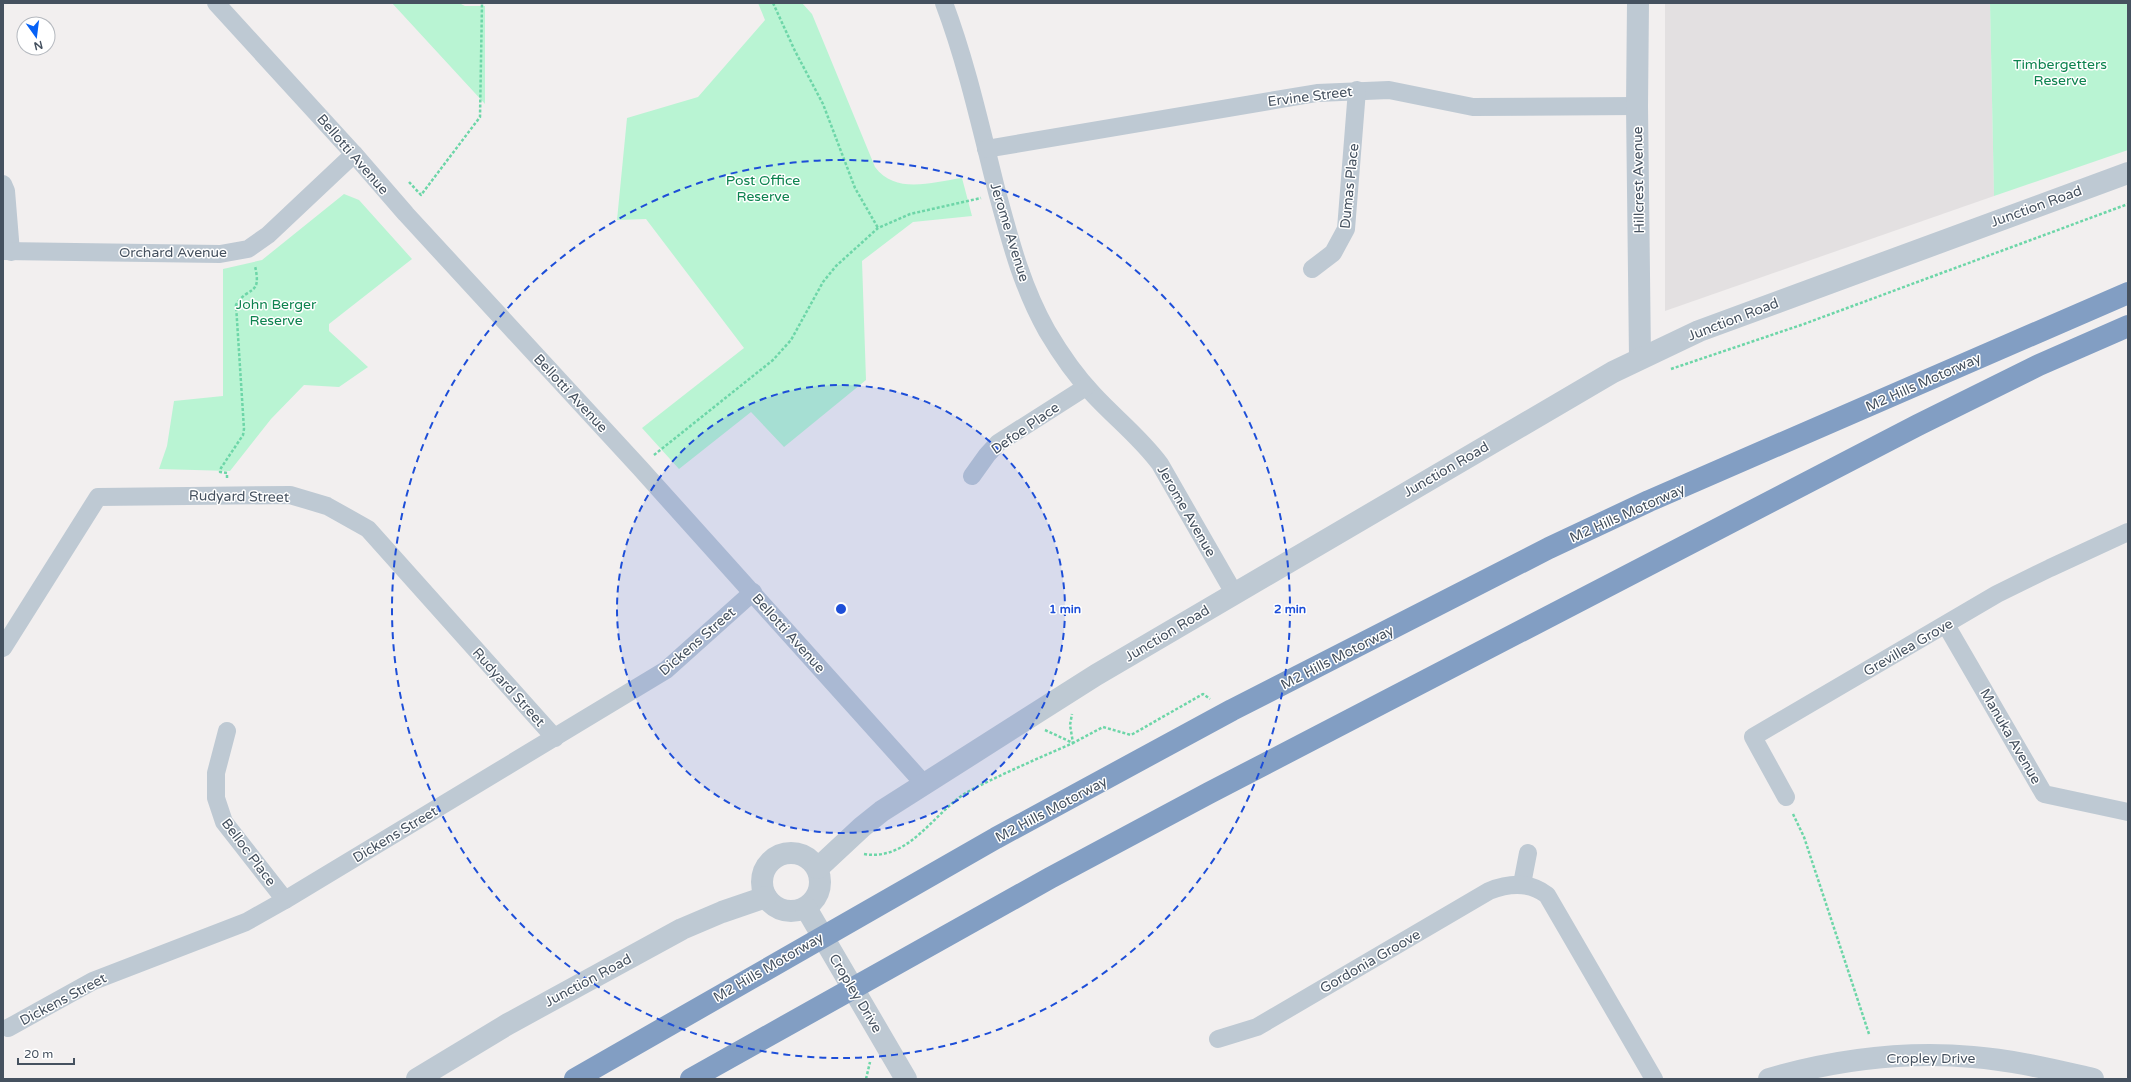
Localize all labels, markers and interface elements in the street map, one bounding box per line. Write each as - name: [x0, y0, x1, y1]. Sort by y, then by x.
- north arrow: [16, 16, 56, 56]
- text: N: [32, 38, 44, 53]
- park label: Timbergetters Reserve: [2013, 56, 2107, 89]
- street label: Ervine Street: [1267, 83, 1354, 110]
- street label: Bellotti Avenue: [313, 111, 392, 198]
- street label: Hillcrest Avenue: [1629, 126, 1648, 234]
- street label: Dumas Place: [1337, 142, 1362, 230]
- park label: Post Office Reserve: [726, 172, 800, 205]
- street label: Jerome Avenue: [986, 181, 1033, 284]
- street label: Junction Road: [1988, 182, 2084, 231]
- street label: Orchard Avenue: [119, 244, 227, 261]
- street label: Junction Road: [1685, 294, 1781, 345]
- park label: John Berger Reserve: [236, 296, 317, 329]
- street label: M2 Hills Motorway: [1863, 349, 1984, 416]
- street label: Bellotti Avenue: [530, 351, 611, 436]
- street label: Defoe Place: [988, 399, 1063, 458]
- street label: Junction Road: [1401, 438, 1492, 501]
- street label: Jerome Avenue: [1154, 463, 1220, 560]
- street label: M2 Hills Motorway: [1567, 480, 1688, 547]
- street label: Rudyard Street: [189, 487, 290, 506]
- street label: Bellotti Avenue: [749, 590, 829, 677]
- street label: Junction Road: [1122, 601, 1213, 665]
- centre of rings: [834, 602, 848, 616]
- text: 1 min: [1049, 602, 1081, 616]
- text: 2 min: [1274, 602, 1306, 616]
- street label: Dickens Street: [656, 603, 739, 679]
- street label: Grevillea Grove: [1861, 615, 1956, 680]
- street label: M2 Hills Motorway: [1278, 621, 1397, 693]
- street label: Rudyard Street: [469, 644, 549, 731]
- street label: Manuka Avenue: [1976, 685, 2045, 787]
- street label: M2 Hills Motorway: [992, 773, 1111, 846]
- street label: Dickens Street: [350, 802, 441, 866]
- street label: Belloc Place: [218, 815, 280, 889]
- street label: Gordonia Groove: [1317, 926, 1424, 997]
- street label: M2 Hills Motorway: [710, 929, 827, 1006]
- street label: Junction Road: [542, 950, 634, 1010]
- street label: Cropley Drive: [825, 951, 886, 1036]
- street label: Dickens Street: [17, 969, 110, 1029]
- scale bar: [18, 1040, 74, 1066]
- text: 20 m: [24, 1047, 53, 1061]
- street label: Cropley Drive: [1886, 1050, 1976, 1067]

